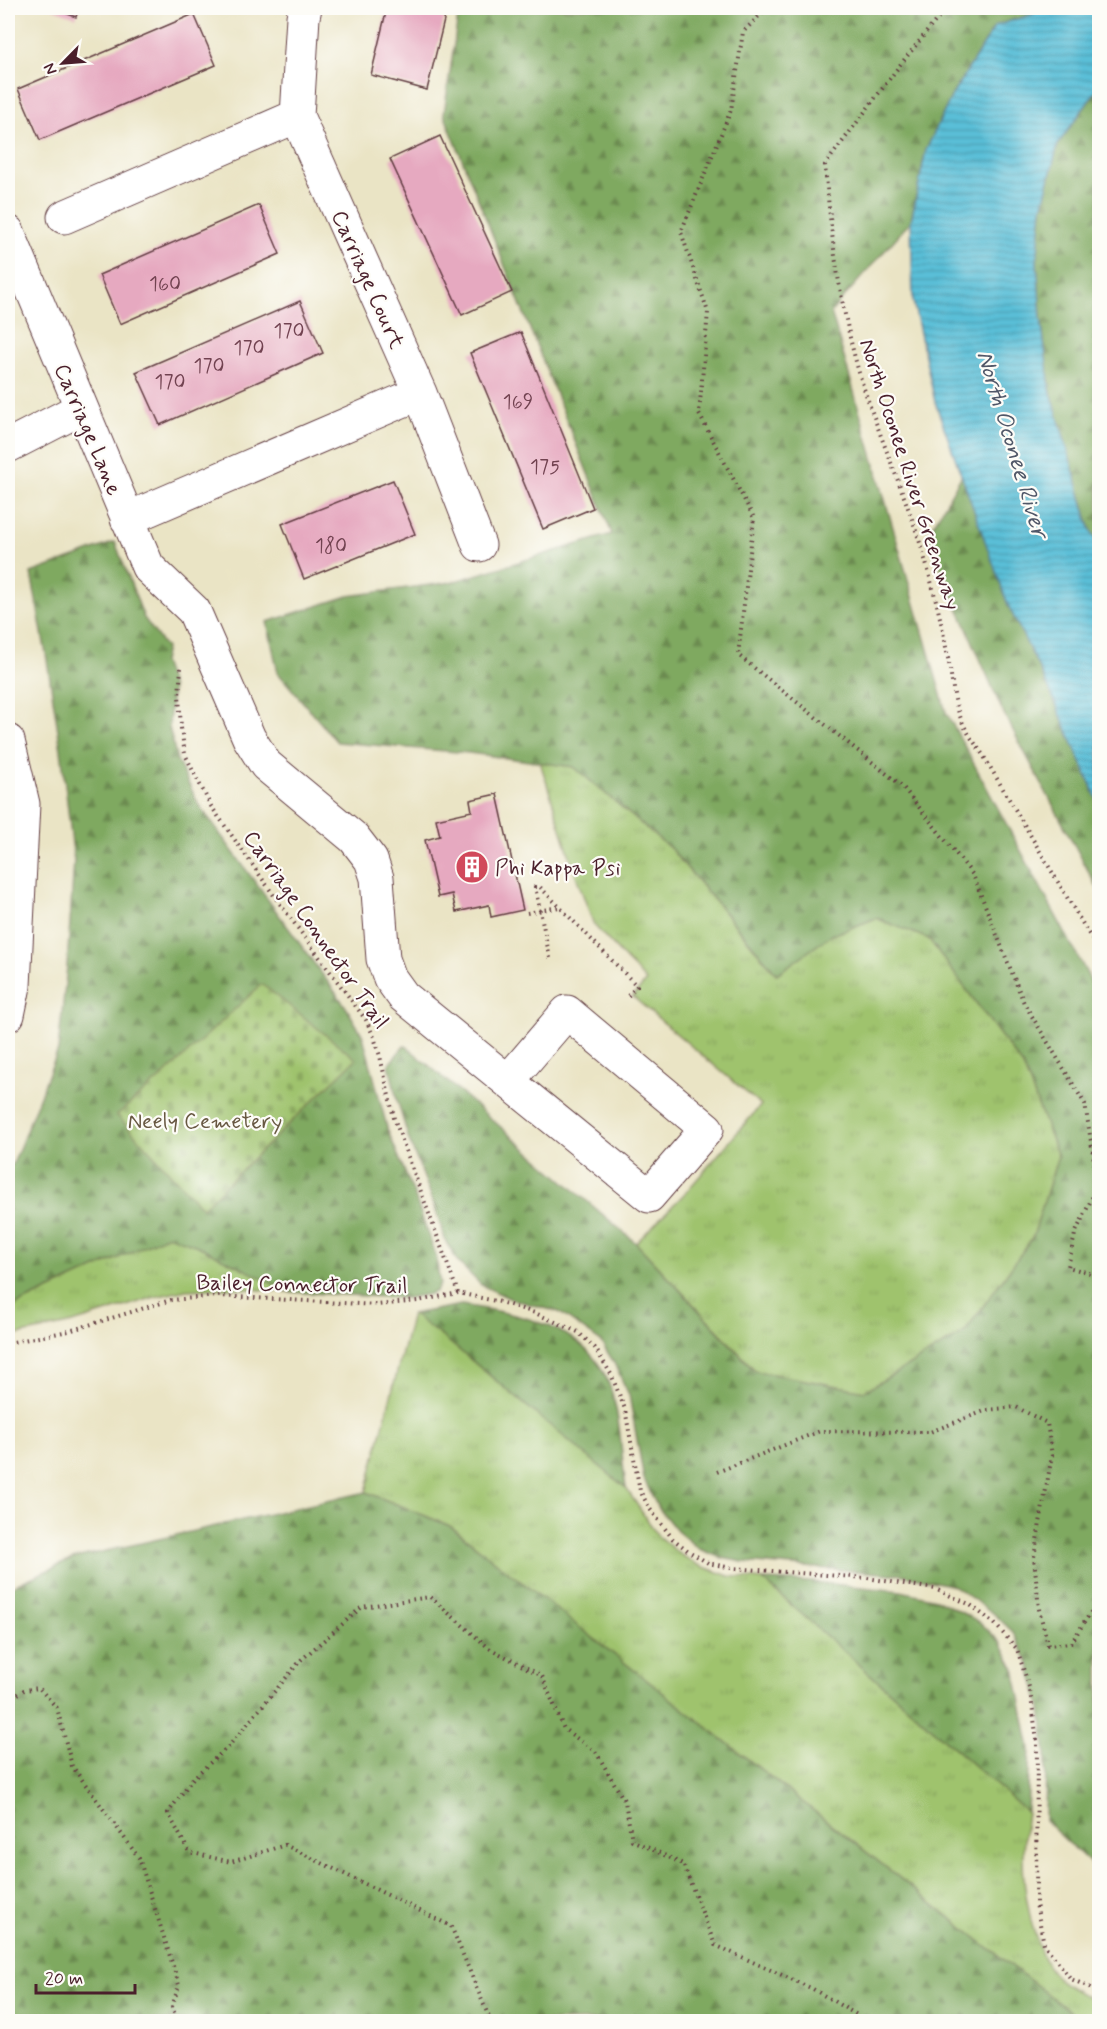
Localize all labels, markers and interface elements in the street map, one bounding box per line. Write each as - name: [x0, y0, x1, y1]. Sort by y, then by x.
- north arrow: [33, 33, 93, 93]
- text: N: [39, 59, 63, 78]
- street label: Carriage Court: [323, 206, 410, 354]
- house number: 160: [149, 271, 181, 298]
- house number: 170: [273, 318, 305, 345]
- house number: 170: [233, 335, 265, 362]
- street label: North Oconee River Greenway: [852, 335, 966, 614]
- water label: North Oconee River: [968, 347, 1056, 545]
- house number: 170: [193, 353, 225, 380]
- street label: Carriage Lane: [46, 360, 128, 500]
- house number: 170: [154, 369, 186, 396]
- house number: 169: [503, 389, 533, 416]
- house number: 175: [530, 454, 560, 481]
- house number: 180: [315, 533, 347, 560]
- street label: Carriage Connector Trail: [235, 825, 395, 1035]
- building icon: Phi Kappa Psi: [454, 849, 490, 885]
- place label: Phi Kappa Psi: [495, 855, 621, 883]
- park label: Neely Cemetery: [128, 1108, 282, 1136]
- street label: Bailey Connector Trail: [196, 1269, 408, 1301]
- scale bar: [36, 1957, 135, 1995]
- text: 20 m: [45, 1967, 83, 1991]

